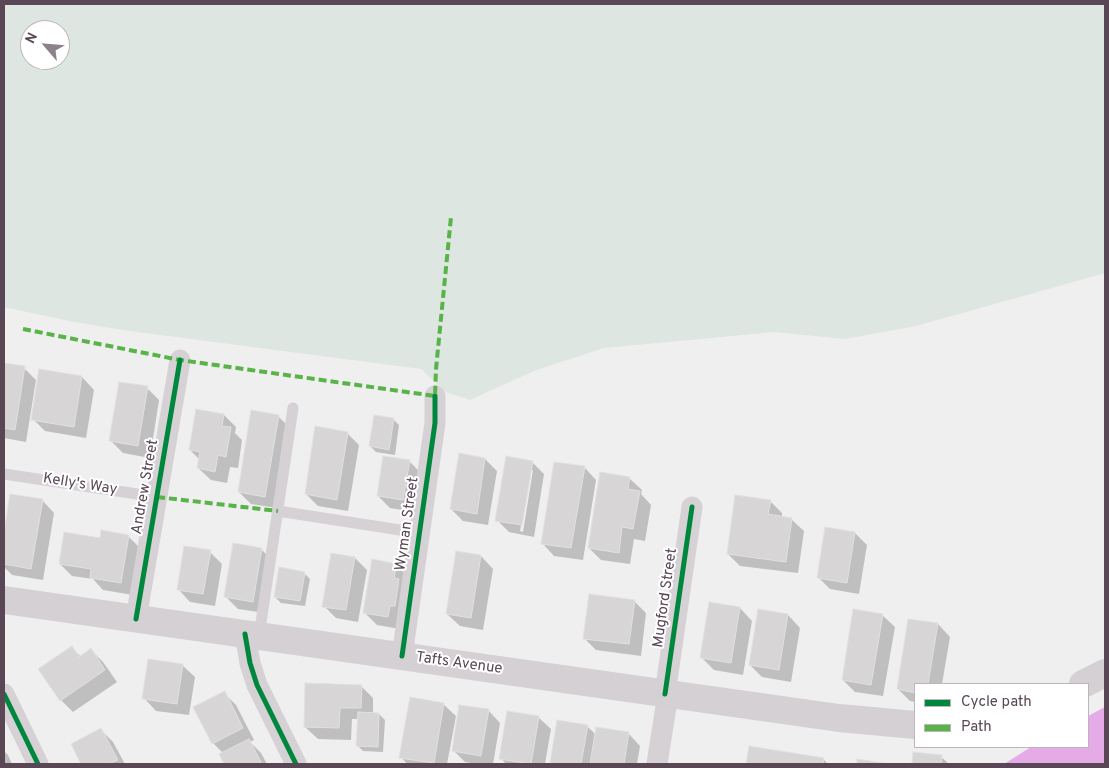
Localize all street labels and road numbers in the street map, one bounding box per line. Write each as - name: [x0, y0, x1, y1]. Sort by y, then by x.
- street label: Andrew Street: [129, 438, 163, 536]
- street label: Kelly's Way: [41, 470, 119, 500]
- street label: Wyman Street: [393, 476, 423, 572]
- street label: Mugford Street: [650, 547, 682, 649]
- street label: Tafts Avenue: [415, 649, 503, 679]

